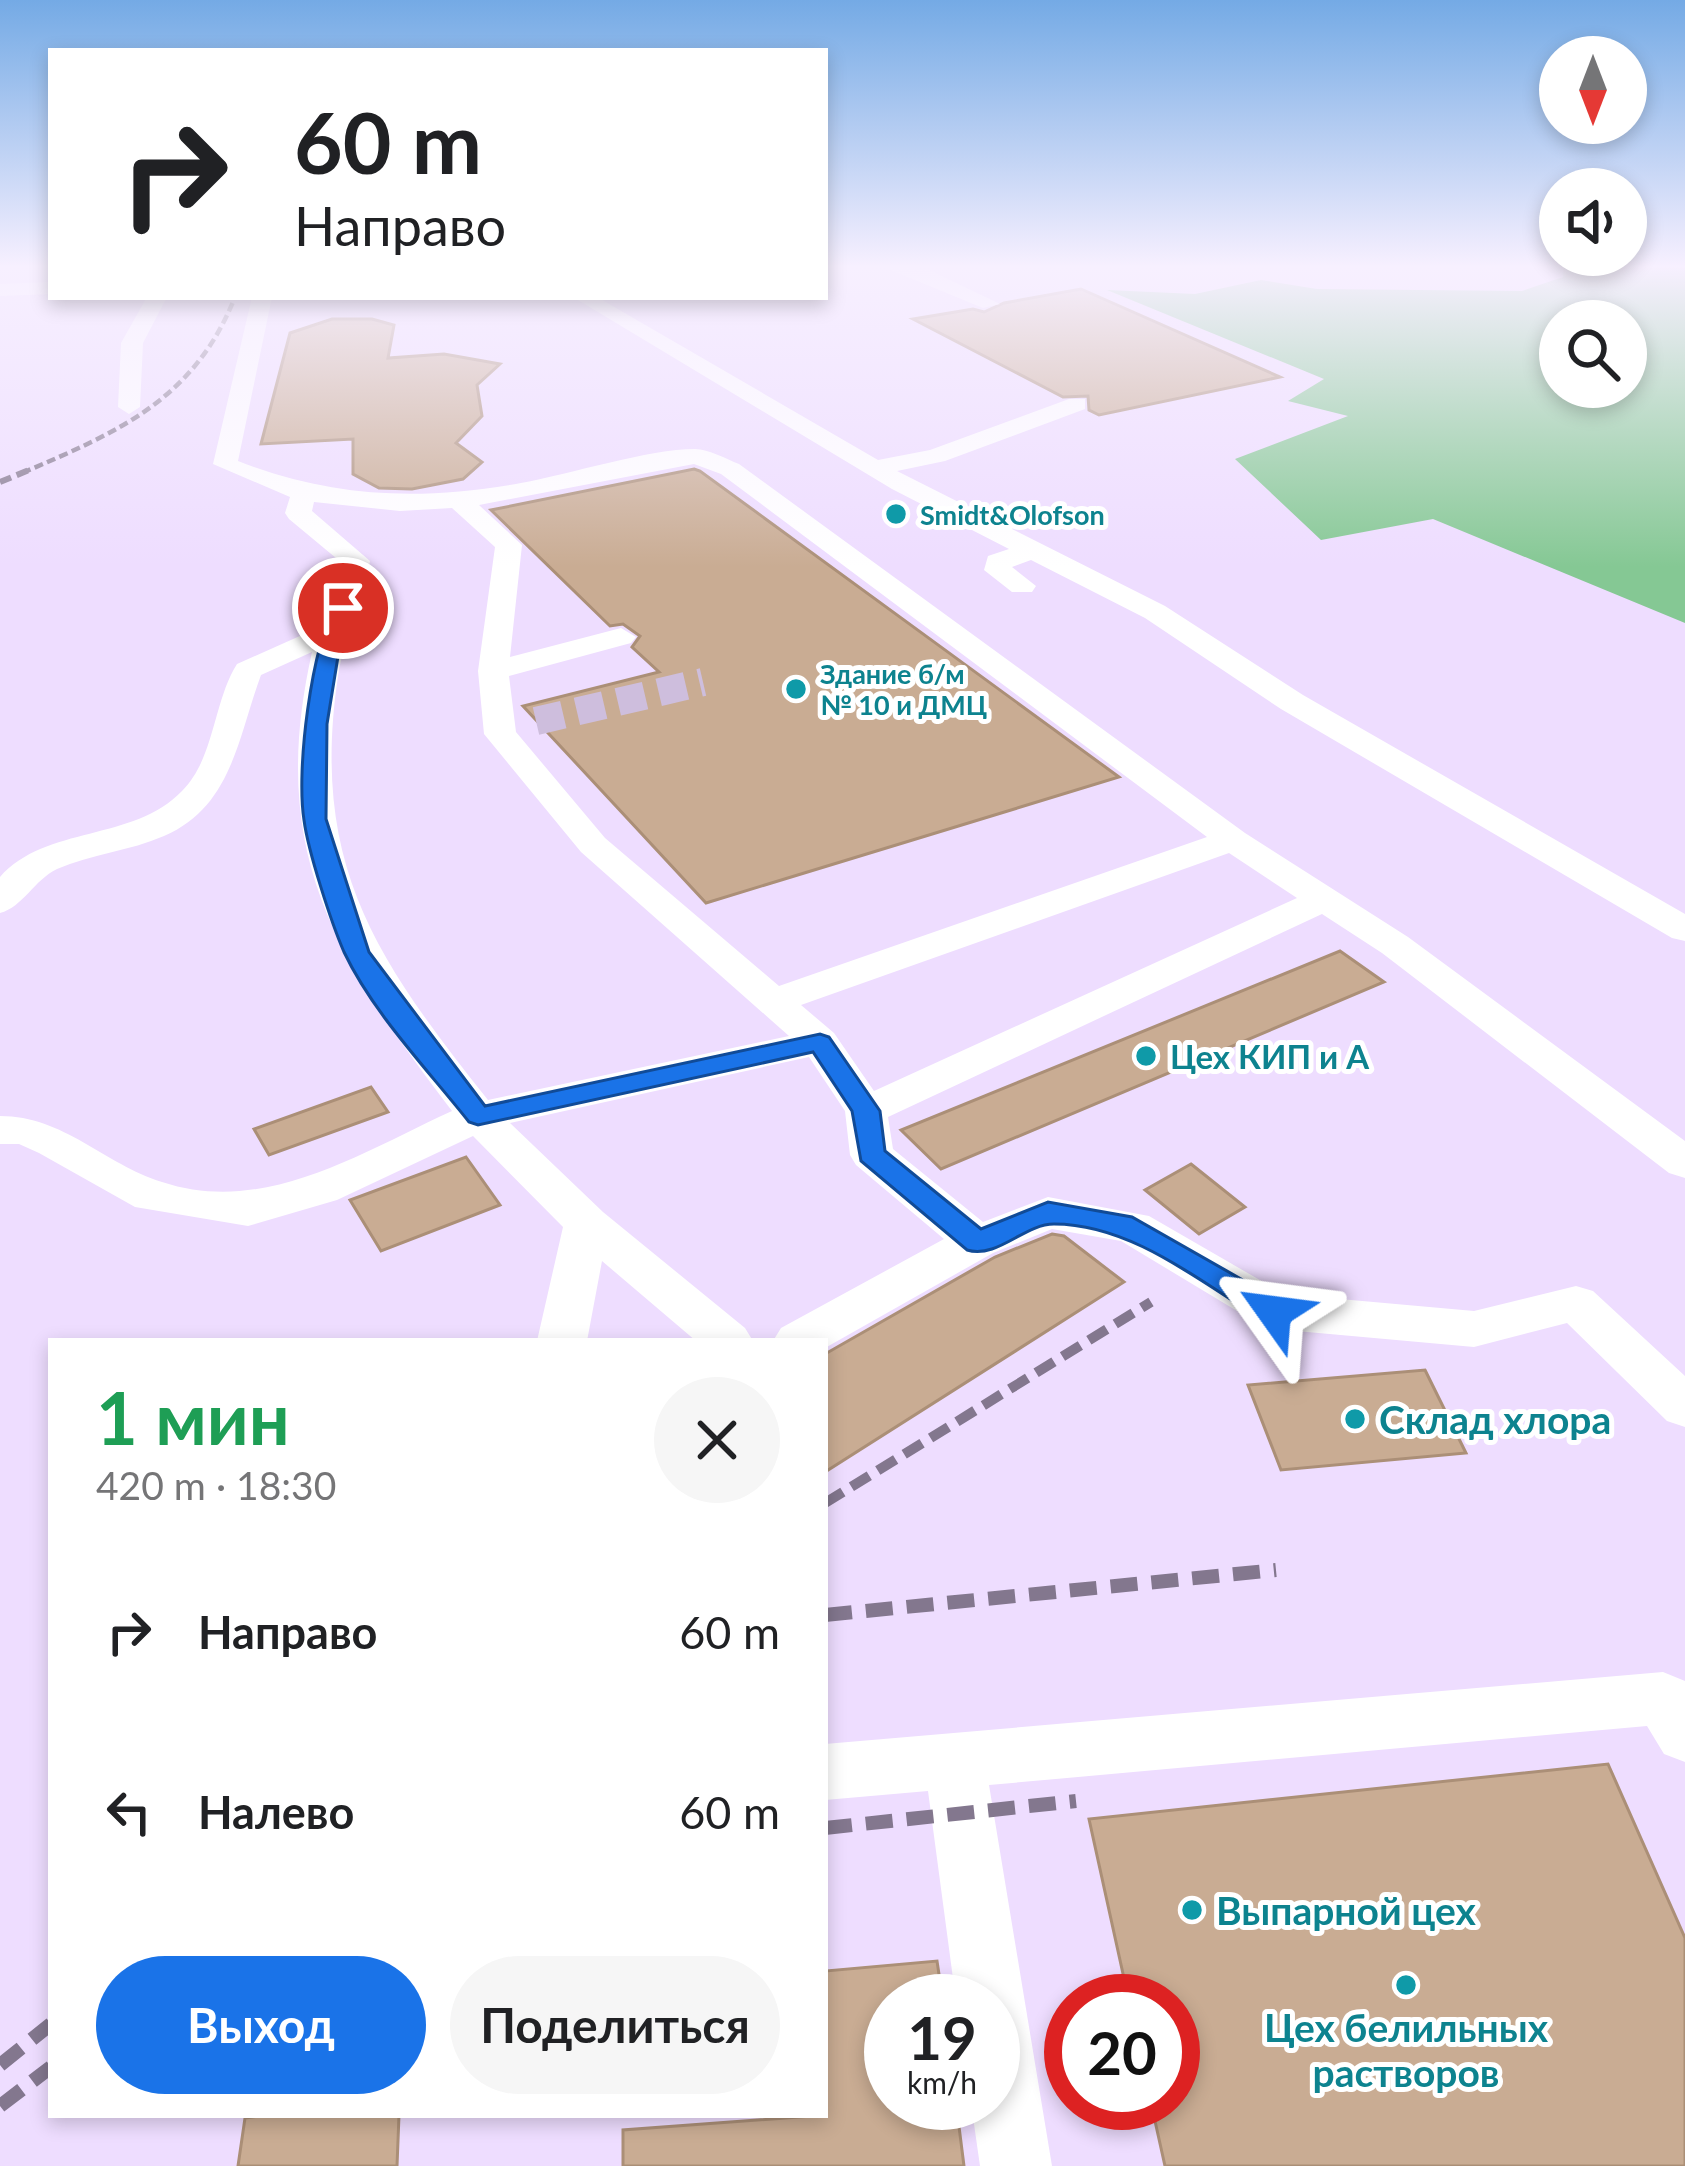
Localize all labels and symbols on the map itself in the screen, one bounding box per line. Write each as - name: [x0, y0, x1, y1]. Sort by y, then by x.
- north arrow: [1539, 36, 1647, 144]
- place label: Smidt&Olofson: [920, 498, 1105, 531]
- marker: Smidt&Olofson: [883, 501, 909, 527]
- pin: [292, 557, 394, 659]
- place label: Здание б/м № 10 и ДМЦ: [820, 657, 987, 721]
- marker: Здание б/м № 10 и ДМЦ: [783, 676, 809, 702]
- place label: Цех КИП и А: [1170, 1036, 1370, 1076]
- marker: Цех КИП и А: [1133, 1043, 1159, 1069]
- position arrow: [1211, 1249, 1337, 1375]
- place label: Склад хлора: [1379, 1396, 1611, 1442]
- marker: Склад хлора: [1342, 1406, 1368, 1432]
- place label: Выпарной цех: [1216, 1887, 1477, 1933]
- marker: Выпарной цех: [1179, 1897, 1205, 1923]
- marker: Цех белильных растворов: [1393, 1972, 1419, 1998]
- speed limit sign: 20: [1044, 1974, 1200, 2130]
- place label: Цех белильных растворов: [1264, 2004, 1549, 2095]

